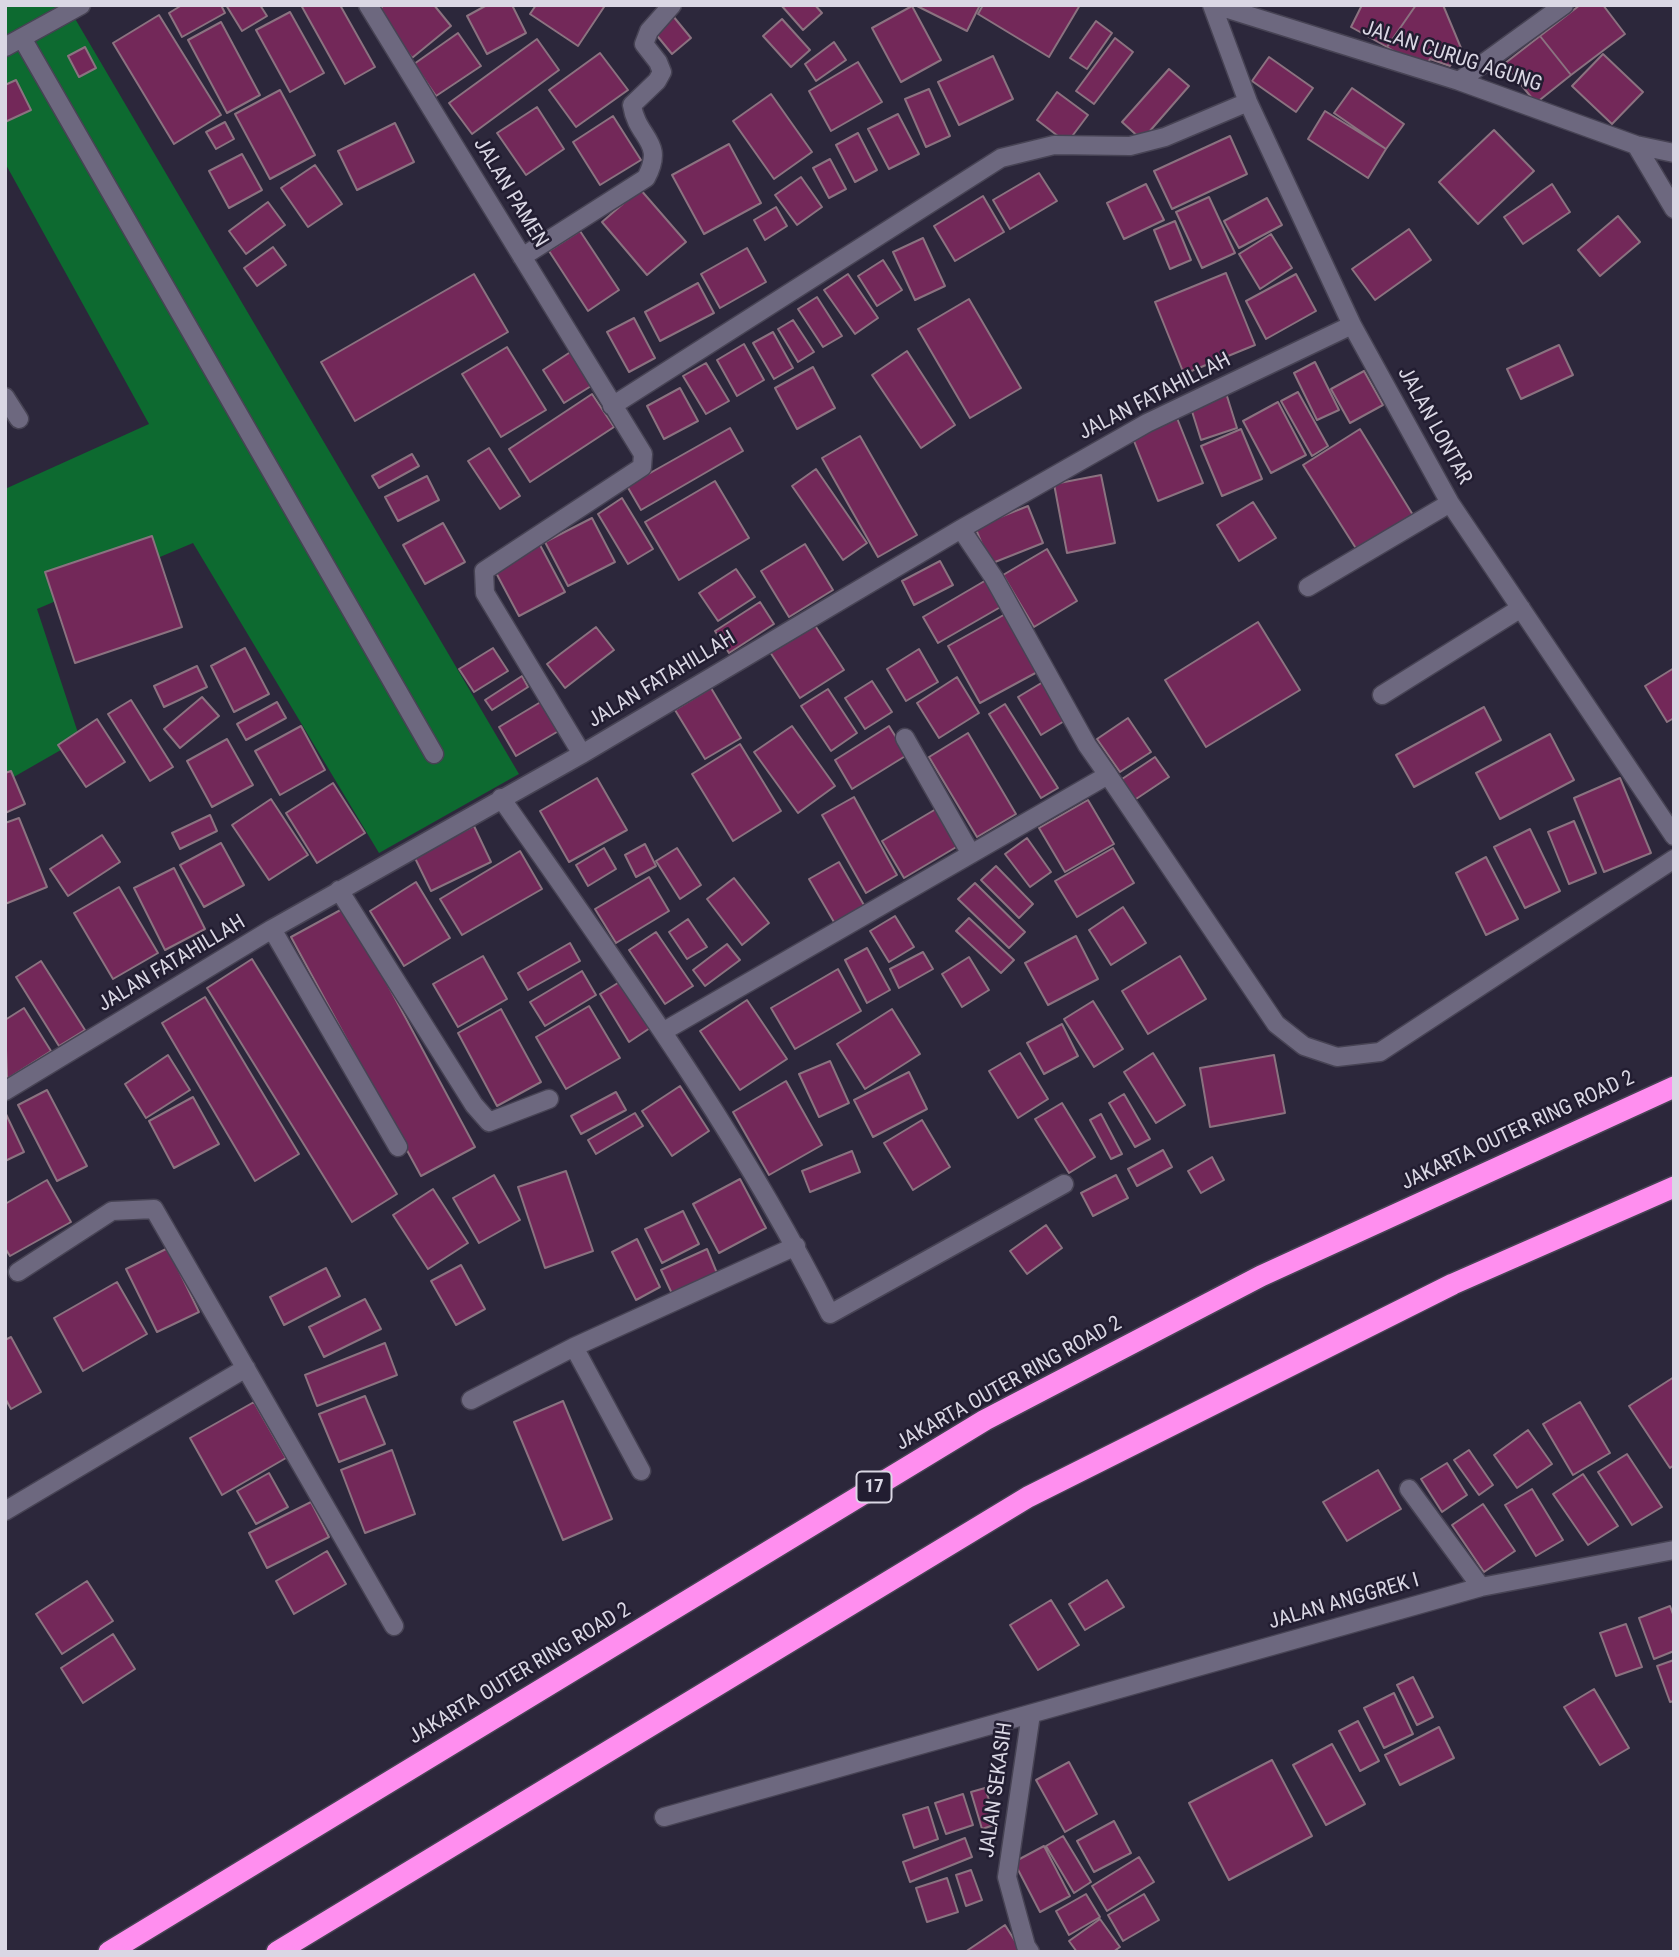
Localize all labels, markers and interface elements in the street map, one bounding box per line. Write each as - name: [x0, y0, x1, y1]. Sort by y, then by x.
- street label: JALAN CURUG AGUNG: [1359, 16, 1545, 98]
- street label: JALAN PAMEN: [467, 133, 553, 253]
- street label: JALAN FATAHILLAH: [1075, 348, 1235, 446]
- street label: JALAN LONTAR: [1391, 363, 1477, 489]
- street label: JALAN FATAHILLAH: [584, 626, 740, 734]
- street label: JALAN FATAHILLAH: [94, 910, 250, 1018]
- street label: JAKARTA OUTER RING ROAD 2: [1397, 1066, 1639, 1196]
- street label: JAKARTA OUTER RING ROAD 2: [892, 1311, 1126, 1457]
- road number: 17: [856, 1471, 892, 1502]
- street label: JALAN ANGGREK I: [1266, 1568, 1422, 1636]
- street label: JAKARTA OUTER RING ROAD 2: [405, 1598, 635, 1750]
- street label: JALAN SEKASIH: [975, 1721, 1019, 1859]

